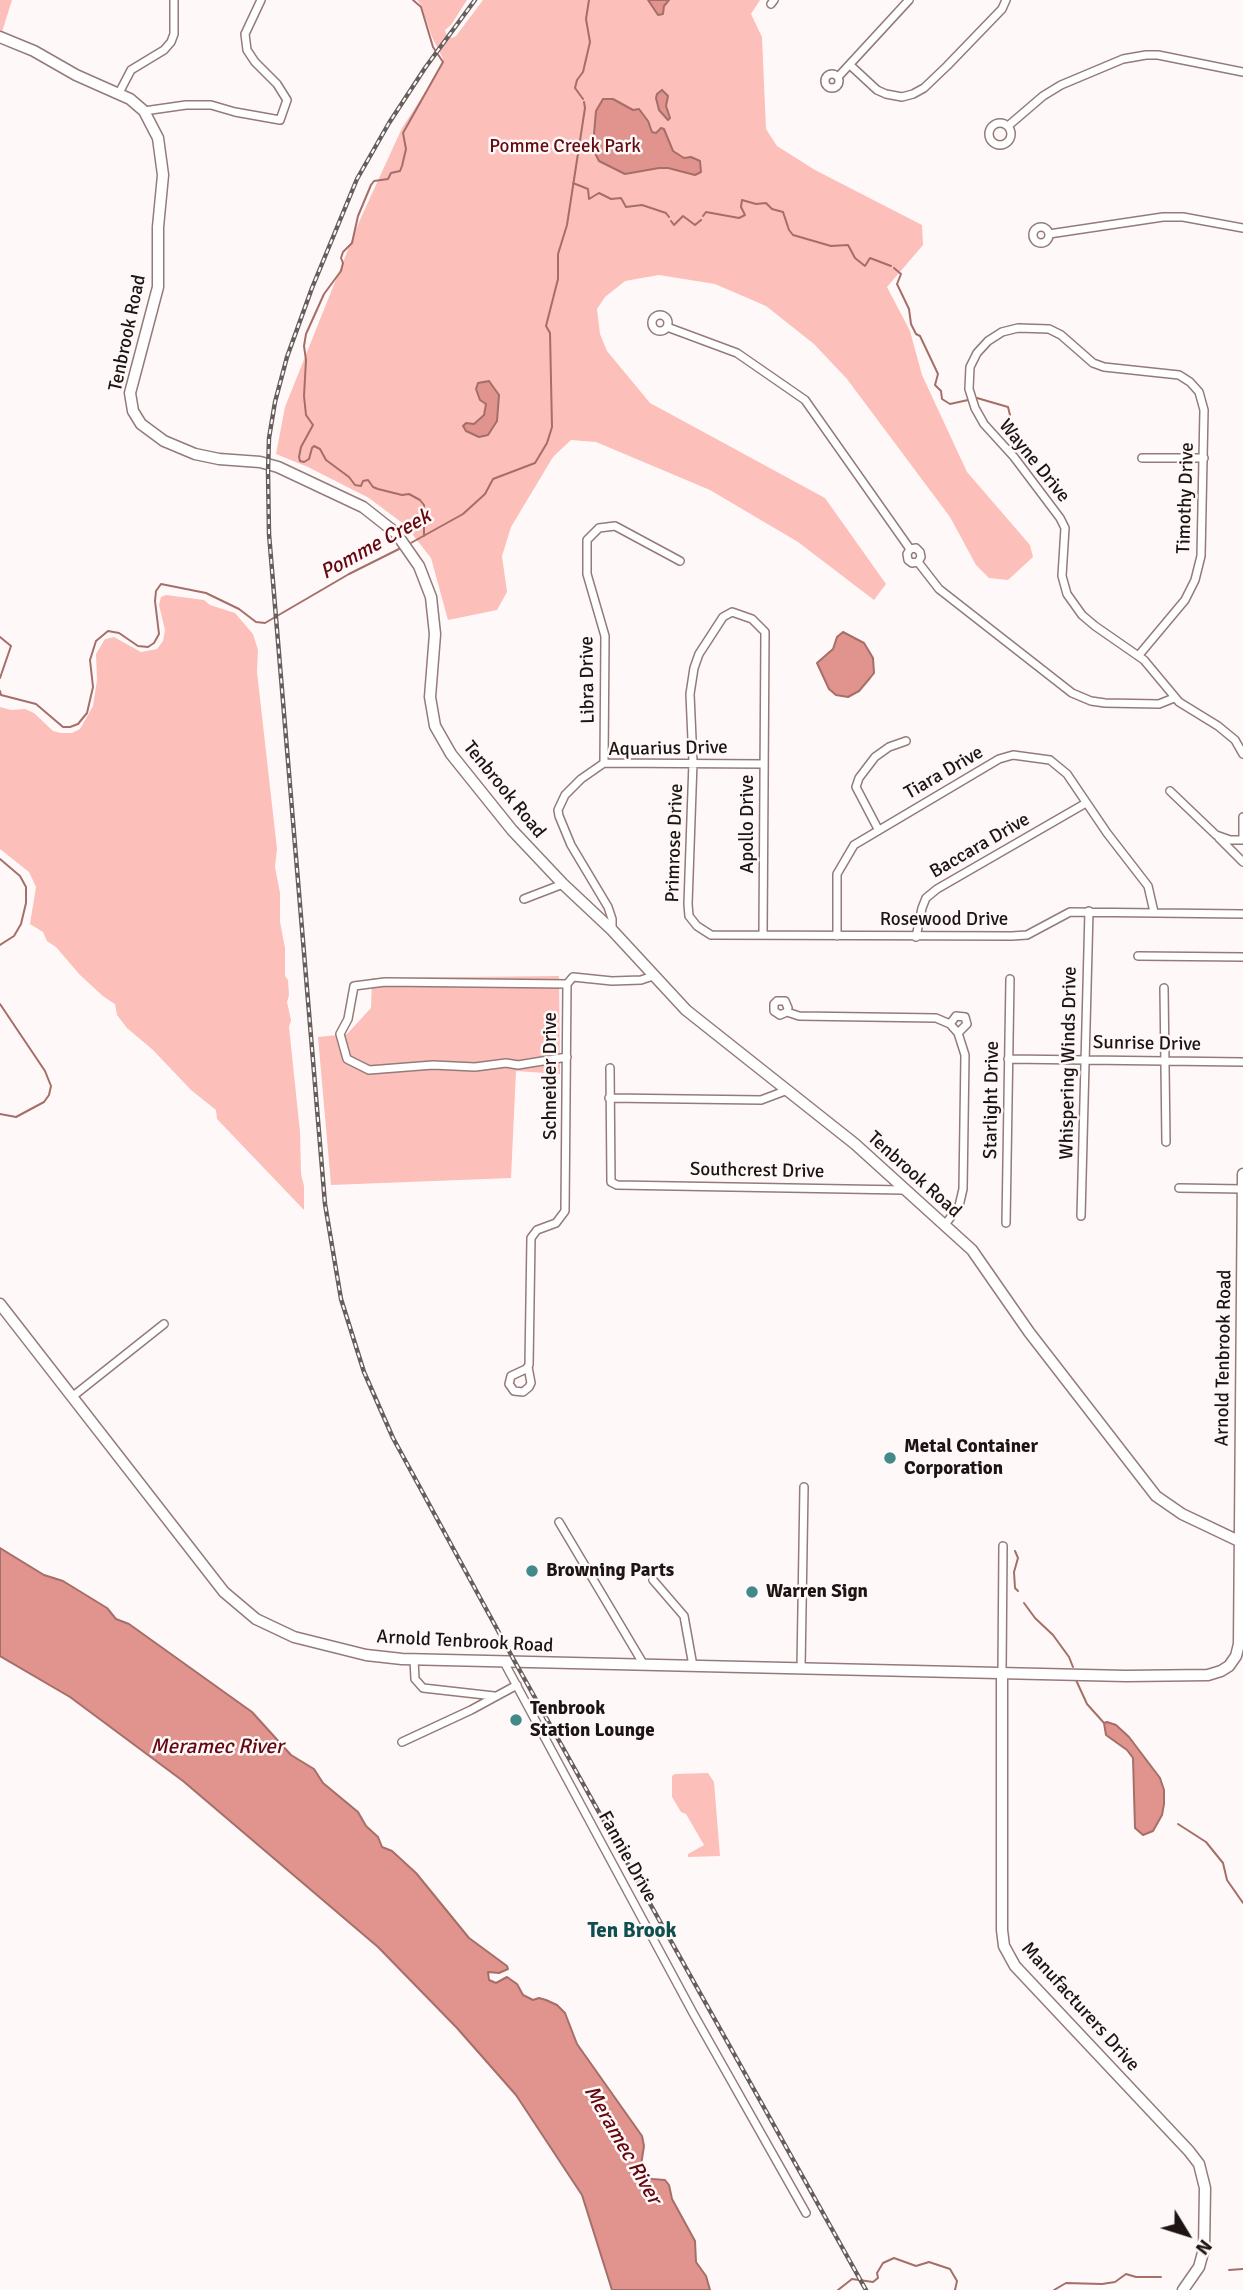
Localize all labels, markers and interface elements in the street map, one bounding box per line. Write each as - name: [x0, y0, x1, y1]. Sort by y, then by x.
- park label: Pomme Creek Park: [489, 136, 641, 158]
- street label: Tenbrook Road: [105, 273, 151, 393]
- street label: Wayne Drive: [994, 415, 1074, 507]
- street label: Timothy Drive: [1173, 442, 1199, 554]
- water label: Pomme Creek: [316, 504, 436, 586]
- street label: Libra Drive: [576, 636, 600, 724]
- street label: Tenbrook Road: [458, 737, 550, 843]
- street label: Aquarius Drive: [608, 737, 728, 761]
- street label: Tiara Drive: [901, 741, 987, 805]
- street label: Apollo Drive: [737, 775, 759, 873]
- street label: Primrose Drive: [662, 783, 688, 903]
- street label: Baccara Drive: [926, 808, 1034, 884]
- street label: Rosewood Drive: [880, 909, 1008, 931]
- street label: Whispering Winds Drive: [1056, 966, 1082, 1160]
- street label: Schneider Drive: [540, 1012, 562, 1140]
- street label: Sunrise Drive: [1093, 1032, 1201, 1056]
- street label: Starlight Drive: [980, 1041, 1004, 1159]
- street label: Tenbrook Road: [862, 1127, 966, 1223]
- street label: Southcrest Drive: [690, 1158, 824, 1184]
- street label: Arnold Tenbrook Road: [1211, 1269, 1237, 1447]
- place label: Metal Container Corporation: [904, 1436, 1038, 1480]
- marker: Metal Container Corporation: [882, 1450, 898, 1466]
- place label: Browning Parts: [546, 1560, 674, 1582]
- marker: Browning Parts: [524, 1563, 540, 1579]
- place label: Warren Sign: [766, 1581, 868, 1603]
- marker: Warren Sign: [744, 1584, 760, 1600]
- street label: Arnold Tenbrook Road: [376, 1626, 554, 1658]
- place label: Tenbrook Station Lounge: [530, 1698, 655, 1742]
- marker: Tenbrook Station Lounge: [508, 1712, 524, 1728]
- water label: Meramec River: [150, 1734, 284, 1760]
- street label: Fannie Drive: [593, 1807, 661, 1907]
- district label: Ten Brook: [587, 1918, 677, 1944]
- street label: Manufacturers Drive: [1016, 1938, 1144, 2076]
- water label: Meramec River: [578, 2081, 666, 2209]
- north arrow: [1152, 2199, 1222, 2269]
- text: N: [1190, 2234, 1217, 2260]

